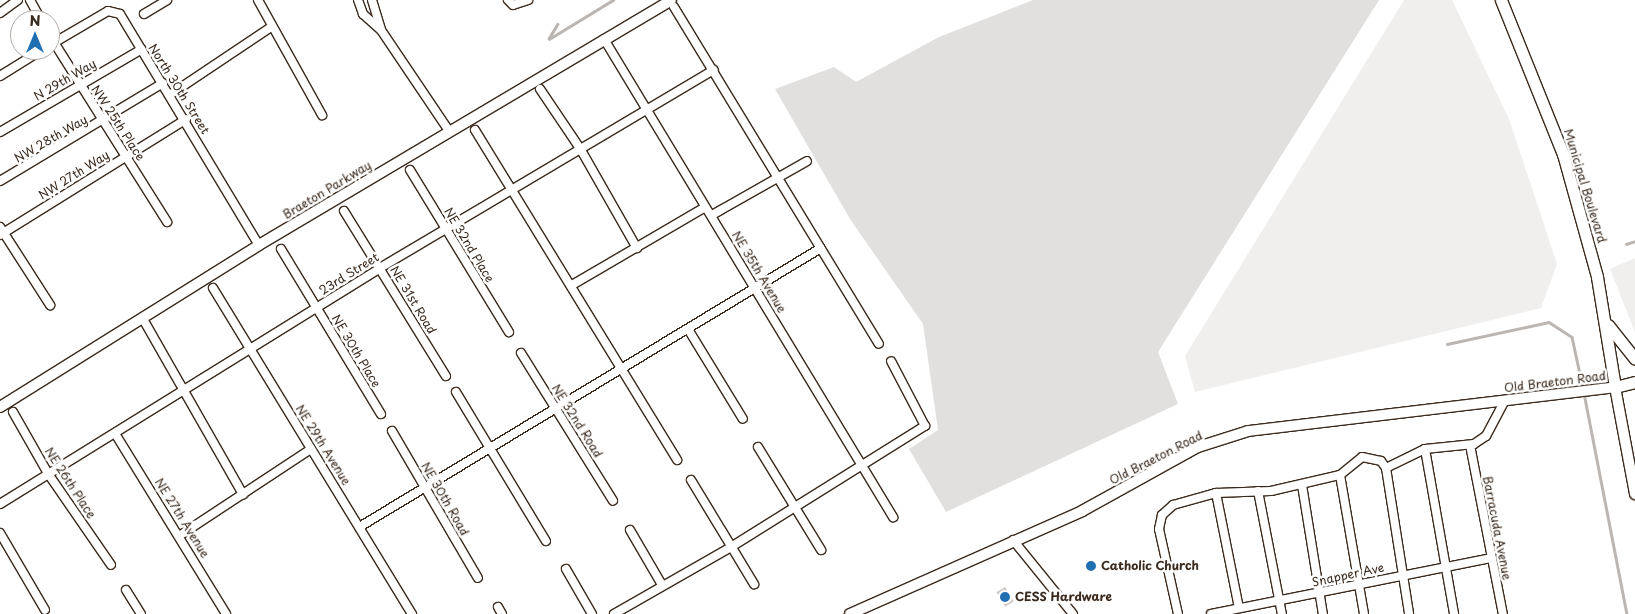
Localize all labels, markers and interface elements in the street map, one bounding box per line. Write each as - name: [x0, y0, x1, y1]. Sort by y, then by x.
- north arrow: [10, 10, 60, 60]
- text: N: [29, 10, 41, 31]
- street label: North 30th Street: [145, 40, 213, 138]
- street label: N 29th Way: [31, 56, 99, 104]
- street label: NW 25th Place: [88, 82, 148, 164]
- street label: NW 28th Way: [12, 112, 90, 166]
- street label: Municipal Boulevard: [1561, 127, 1609, 245]
- street label: NW 27th Way: [36, 147, 112, 203]
- street label: Braeton Parkway: [280, 158, 374, 222]
- street label: NE 32nd Place: [441, 205, 497, 285]
- street label: NE 35th Avenue: [729, 228, 789, 316]
- street label: 23rd Street: [316, 250, 382, 298]
- street label: NE 31st Road: [387, 263, 439, 337]
- street label: NE 30th Place: [328, 311, 384, 391]
- street label: Old Braeton Road: [1503, 369, 1607, 395]
- street label: NE 32nd Road: [549, 382, 605, 460]
- street label: NE 29th Avenue: [292, 402, 354, 488]
- street label: Old Braeton Road: [1107, 428, 1205, 488]
- street label: NE 26th Place: [41, 444, 99, 522]
- street label: NE 30th Road: [418, 460, 472, 538]
- street label: NE 27th Avenue: [152, 475, 212, 561]
- street label: Barracuda Avenue: [1480, 475, 1514, 581]
- place label: Catholic Church: [1101, 559, 1200, 573]
- marker: Catholic Church: [1085, 560, 1097, 572]
- street label: Snapper Ave: [1311, 560, 1385, 590]
- place label: CESS Hardware: [1015, 590, 1112, 604]
- marker: CESS Hardware: [999, 591, 1011, 603]

